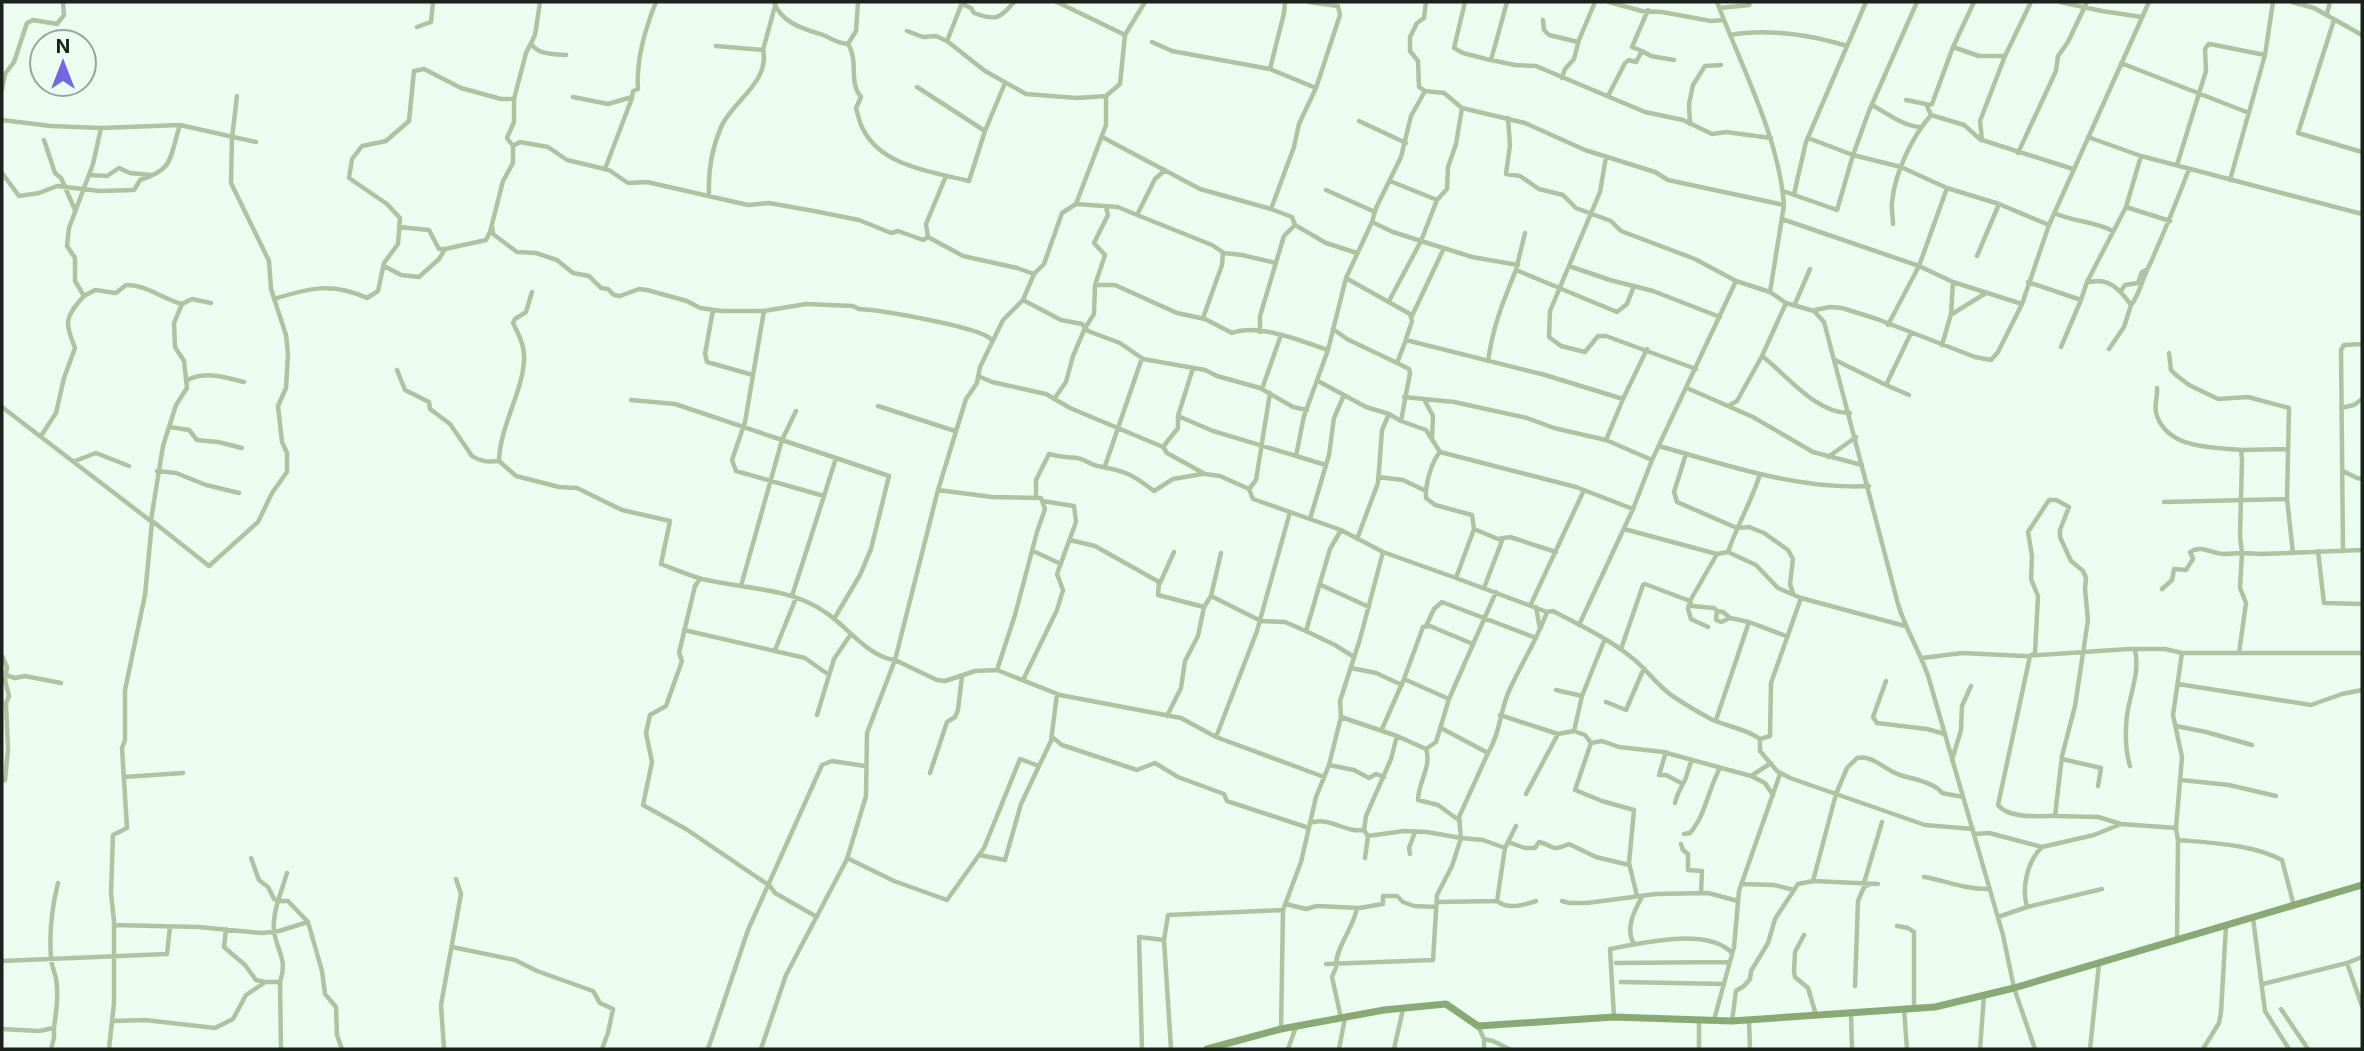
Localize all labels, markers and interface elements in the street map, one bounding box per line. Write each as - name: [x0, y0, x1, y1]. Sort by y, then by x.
- north arrow: [28, 28, 98, 98]
- text: N: [56, 35, 70, 58]

